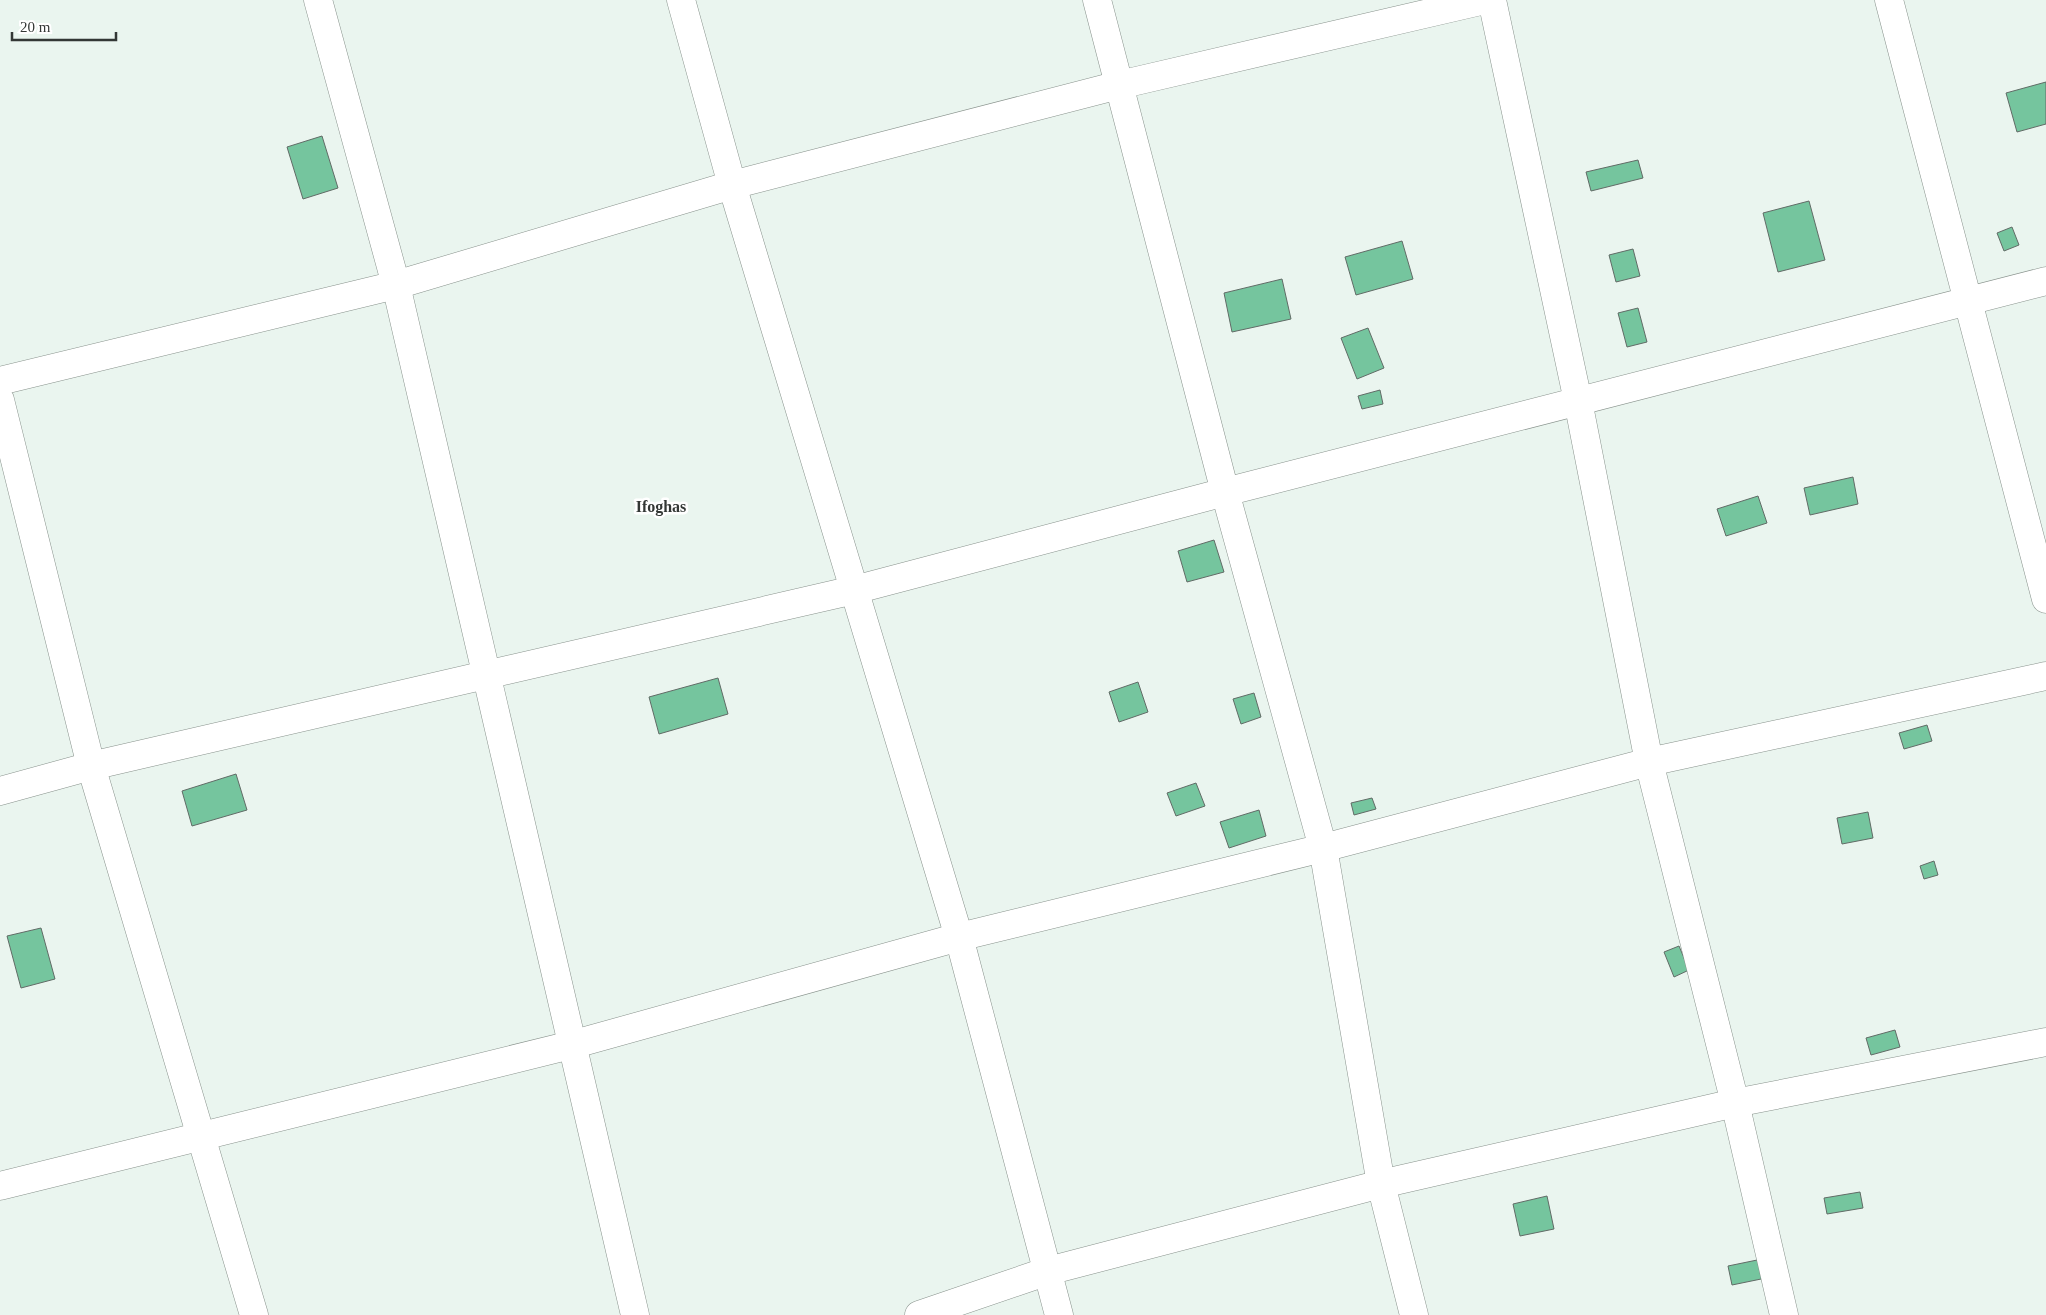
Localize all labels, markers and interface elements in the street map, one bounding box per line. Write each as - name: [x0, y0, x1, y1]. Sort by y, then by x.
- scale bar: [12, 10, 116, 42]
- text: 20 m: [20, 19, 51, 35]
- district label: Ifoghas: [636, 498, 686, 516]

